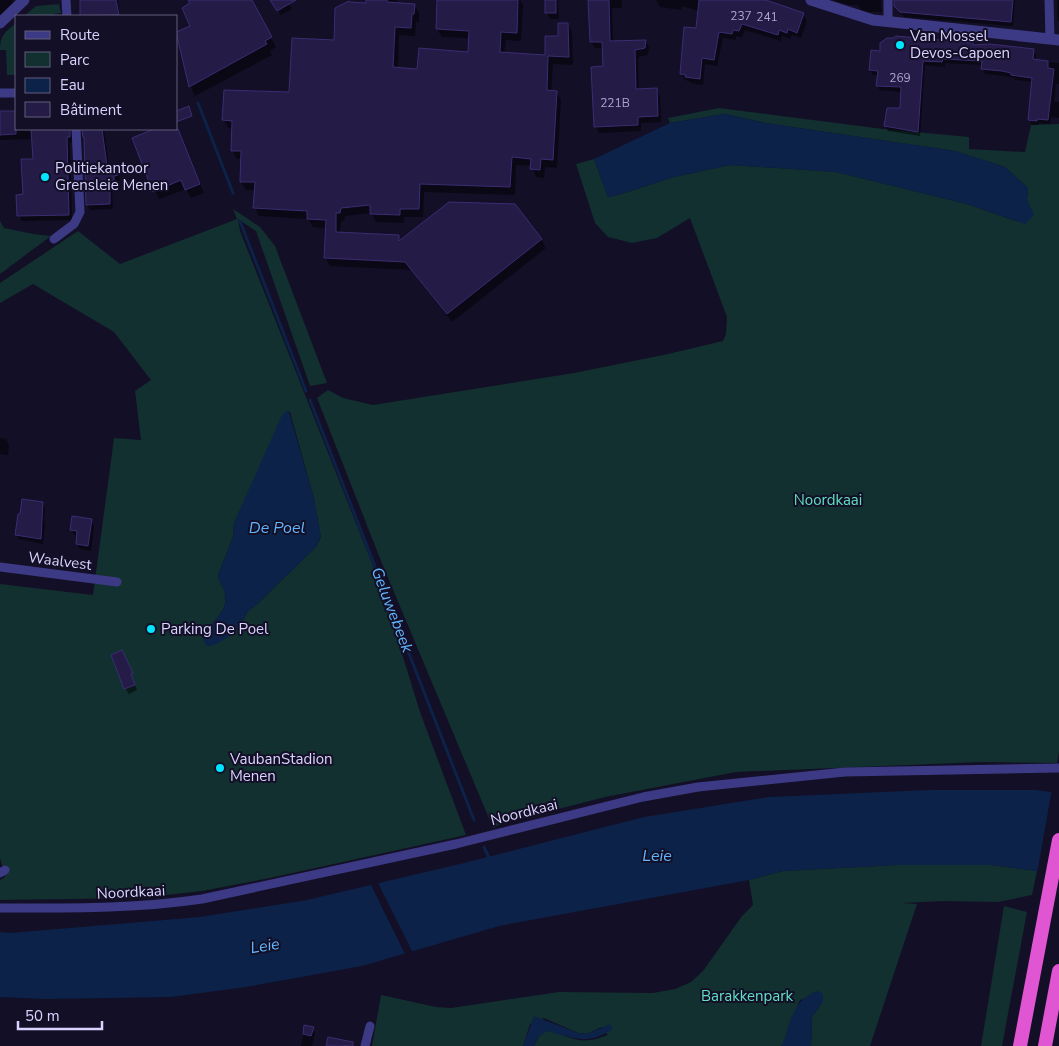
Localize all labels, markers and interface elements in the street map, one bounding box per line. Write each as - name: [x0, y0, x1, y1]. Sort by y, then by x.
- house number: 237: [730, 8, 752, 24]
- house number: 241: [756, 9, 778, 25]
- legend: [15, 15, 178, 130]
- text: Route: [60, 25, 100, 45]
- place label: Van Mossel Devos-Capoen: [909, 26, 1010, 63]
- marker: Van Mossel Devos-Capoen: [894, 39, 906, 51]
- text: Parc: [60, 50, 89, 70]
- house number: 269: [889, 70, 911, 86]
- text: Eau: [60, 75, 85, 95]
- house number: 221B: [600, 95, 630, 111]
- text: Bâtiment: [60, 100, 122, 120]
- place label: Politiekantoor Grensleie Menen: [55, 158, 168, 195]
- marker: Politiekantoor Grensleie Menen: [39, 171, 51, 183]
- park label: Noordkaai: [794, 490, 862, 510]
- water label: De Poel: [249, 517, 305, 539]
- street label: Waalvest: [27, 547, 94, 575]
- water label: Geluwebeek: [366, 564, 419, 657]
- place label: Parking De Poel: [161, 619, 269, 639]
- marker: Parking De Poel: [145, 623, 157, 635]
- place label: VaubanStadion Menen: [229, 749, 333, 786]
- marker: VaubanStadion Menen: [214, 762, 226, 774]
- street label: Noordkaai: [488, 794, 560, 830]
- water label: Leie: [642, 845, 672, 867]
- street label: Noordkaai: [96, 880, 166, 904]
- water label: Leie: [249, 933, 282, 959]
- park label: Barakkenpark: [701, 986, 794, 1006]
- scale bar: [18, 998, 101, 1030]
- text: 50 m: [25, 1006, 60, 1026]

